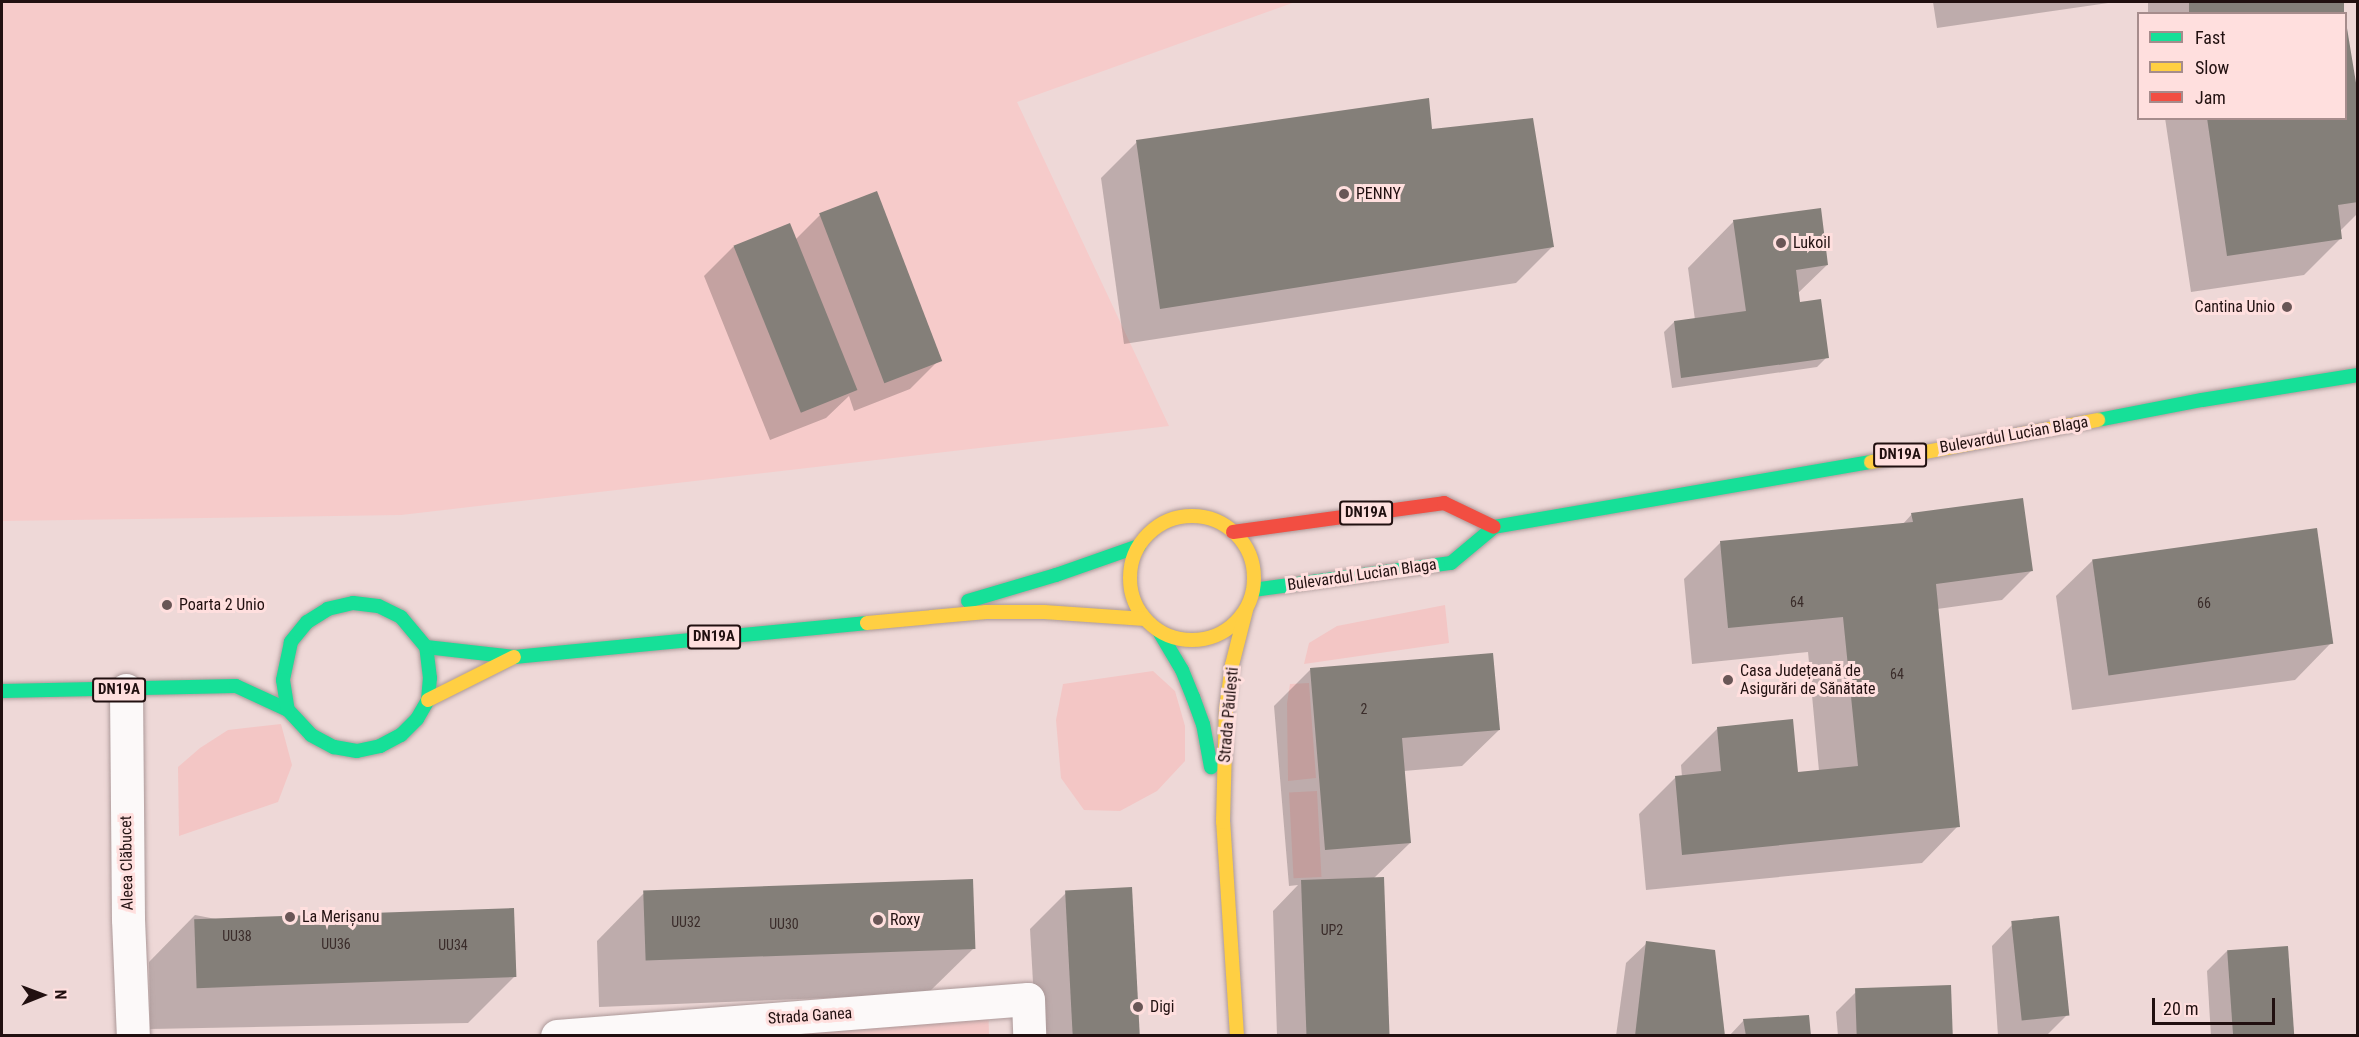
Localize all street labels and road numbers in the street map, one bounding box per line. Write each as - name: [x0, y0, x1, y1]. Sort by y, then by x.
- street label: Bulevardul Lucian Blaga: [1938, 412, 2090, 458]
- road number: DN19A: [1873, 443, 1927, 467]
- road number: DN19A: [1339, 501, 1393, 525]
- street label: Bulevardul Lucian Blaga: [1286, 555, 1438, 595]
- road number: DN19A: [687, 625, 741, 649]
- street label: Strada Păulești: [1215, 667, 1243, 763]
- road number: DN19A: [92, 678, 146, 702]
- street label: Aleea Clăbucet: [117, 815, 137, 911]
- street label: Strada Ganea: [767, 1003, 853, 1029]

